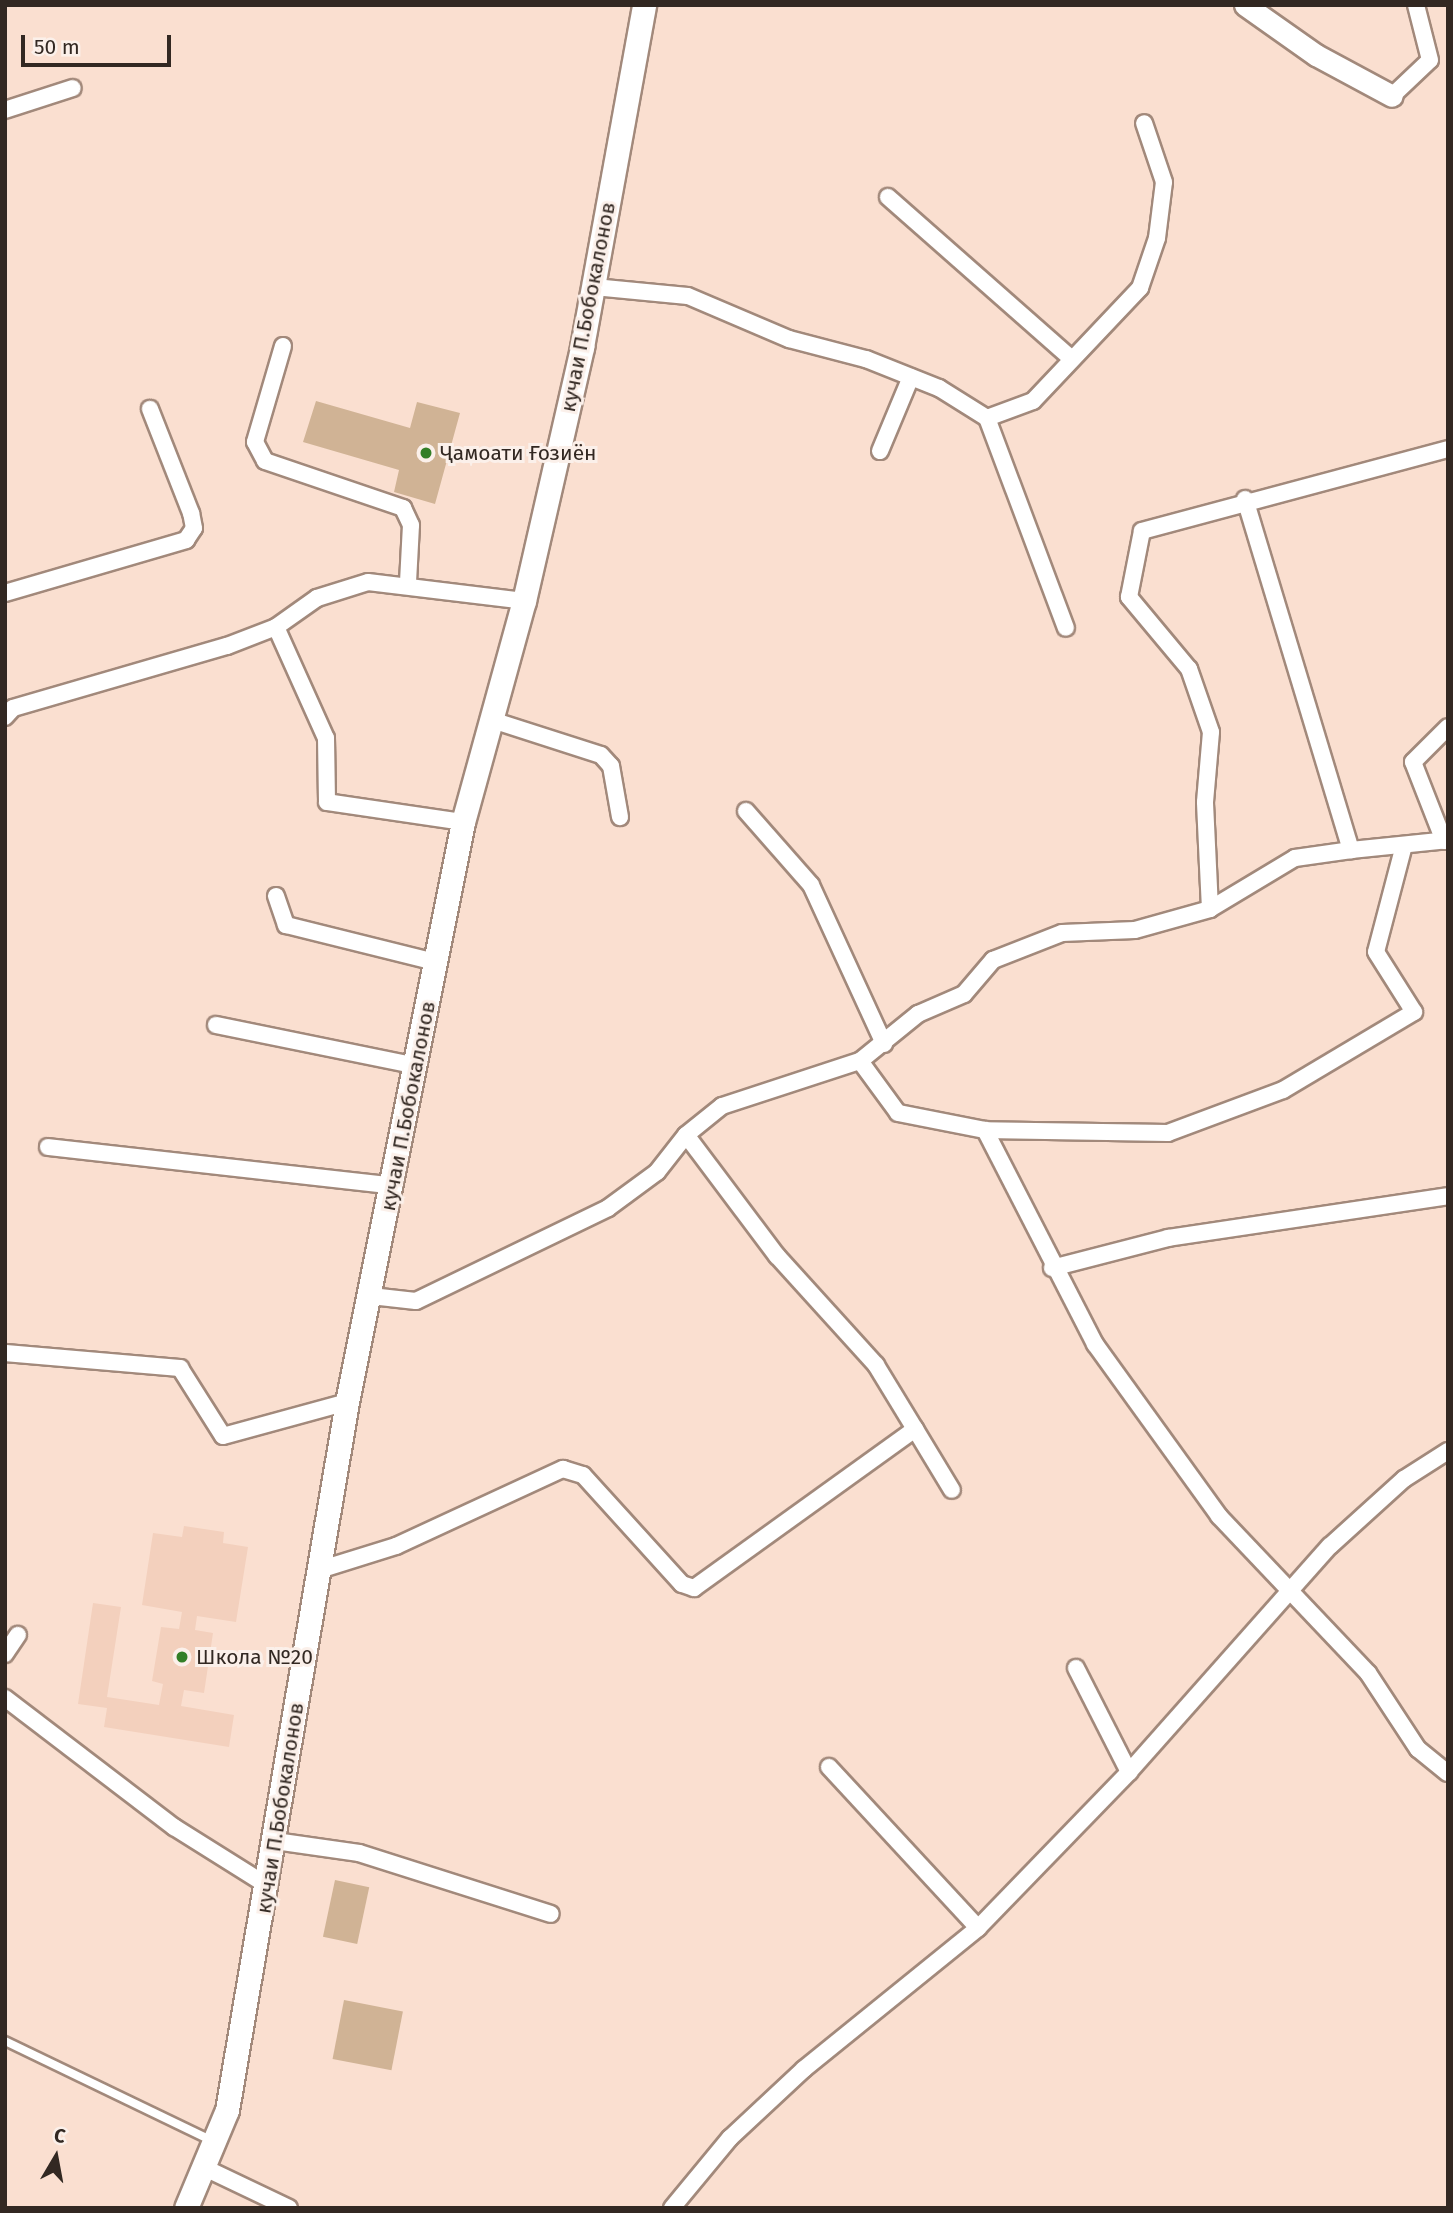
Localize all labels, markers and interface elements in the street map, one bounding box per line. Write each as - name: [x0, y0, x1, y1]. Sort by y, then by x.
- scale bar: [24, 21, 175, 65]
- text: 50 m: [34, 34, 80, 60]
- street label: кучаи П.Бобокалонов: [555, 200, 621, 414]
- place label: Ҷамоати Ғозиён: [440, 440, 597, 466]
- marker: Ҷамоати Ғозиён: [418, 445, 434, 461]
- street label: кучаи П.Бобокалонов: [375, 999, 441, 1213]
- place label: Школа №20: [196, 1644, 313, 1670]
- marker: Школа №20: [174, 1649, 190, 1665]
- street label: кучаи П.Бобокалонов: [251, 1701, 309, 1915]
- north arrow: [21, 2122, 91, 2192]
- text: С: [52, 2124, 67, 2148]

